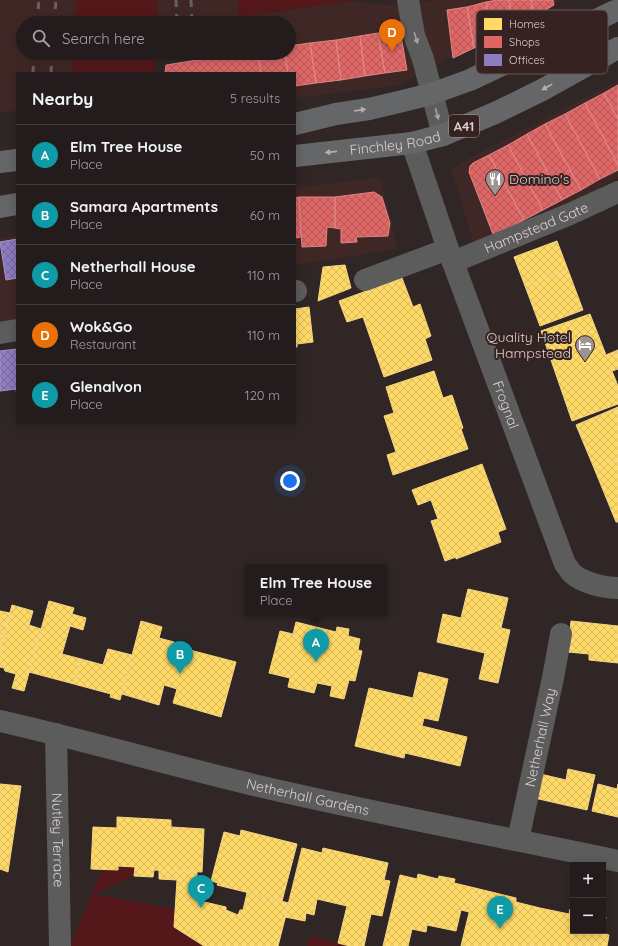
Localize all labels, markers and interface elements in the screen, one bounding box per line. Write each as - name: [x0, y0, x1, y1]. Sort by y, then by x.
- legend: [476, 10, 608, 74]
- search box: [16, 16, 296, 60]
- text: Homes: [509, 17, 545, 31]
- pin: D: [379, 19, 405, 52]
- icon: search: [30, 27, 52, 49]
- text: Search here: [62, 29, 145, 48]
- one-way arrow: [413, 33, 419, 45]
- text: Shops: [509, 35, 540, 49]
- text: Offices: [509, 53, 545, 67]
- one-way arrow: [541, 84, 553, 90]
- text: Nearby: [32, 88, 93, 109]
- text: 5 results: [230, 90, 280, 106]
- one-way arrow: [354, 107, 367, 113]
- one-way arrow: [434, 108, 440, 120]
- road number: A41: [449, 115, 479, 137]
- street label: Finchley Road: [349, 127, 442, 159]
- text: Elm Tree House: [70, 137, 182, 156]
- text: A: [41, 147, 49, 163]
- text: 50 m: [250, 147, 280, 163]
- one-way arrow: [325, 148, 337, 155]
- text: Place: [70, 156, 103, 172]
- restaurant icon: Domino's: [484, 168, 506, 196]
- place label: Domino's: [509, 170, 569, 188]
- text: Samara Apartments: [70, 197, 218, 216]
- street label: Hampstead Gate: [482, 198, 591, 257]
- text: B: [41, 207, 49, 223]
- text: 60 m: [250, 207, 280, 223]
- text: Place: [70, 216, 103, 232]
- text: Netherhall House: [70, 257, 196, 276]
- text: C: [41, 267, 49, 283]
- text: 110 m: [247, 267, 280, 283]
- text: Place: [70, 276, 103, 292]
- text: Wok&Go: [70, 317, 132, 336]
- text: D: [40, 327, 50, 343]
- text: 110 m: [247, 327, 280, 343]
- place label: Quality Hotel Hampstead: [487, 328, 571, 362]
- hotel icon: Quality Hotel Hampstead: [574, 334, 596, 362]
- text: Restaurant: [70, 336, 136, 352]
- text: Glenalvon: [70, 377, 142, 396]
- street label: Frognal: [489, 378, 523, 431]
- text: E: [41, 387, 49, 403]
- text: 120 m: [245, 387, 280, 403]
- text: Place: [70, 396, 103, 412]
- your location: [280, 471, 300, 491]
- popup: [245, 564, 387, 616]
- text: Elm Tree House: [260, 573, 372, 592]
- text: Place: [260, 592, 293, 608]
- pin: A: [303, 629, 329, 662]
- pin: B: [167, 641, 193, 674]
- street label: Netherhall Way: [521, 686, 560, 788]
- street label: Netherhall Gardens: [244, 774, 371, 819]
- street label: Nutley Terrace: [48, 792, 68, 888]
- map controls: [570, 862, 606, 934]
- button: +: [570, 862, 606, 898]
- pin: C: [188, 875, 214, 908]
- pin: E: [487, 896, 513, 929]
- button: −: [570, 898, 606, 934]

